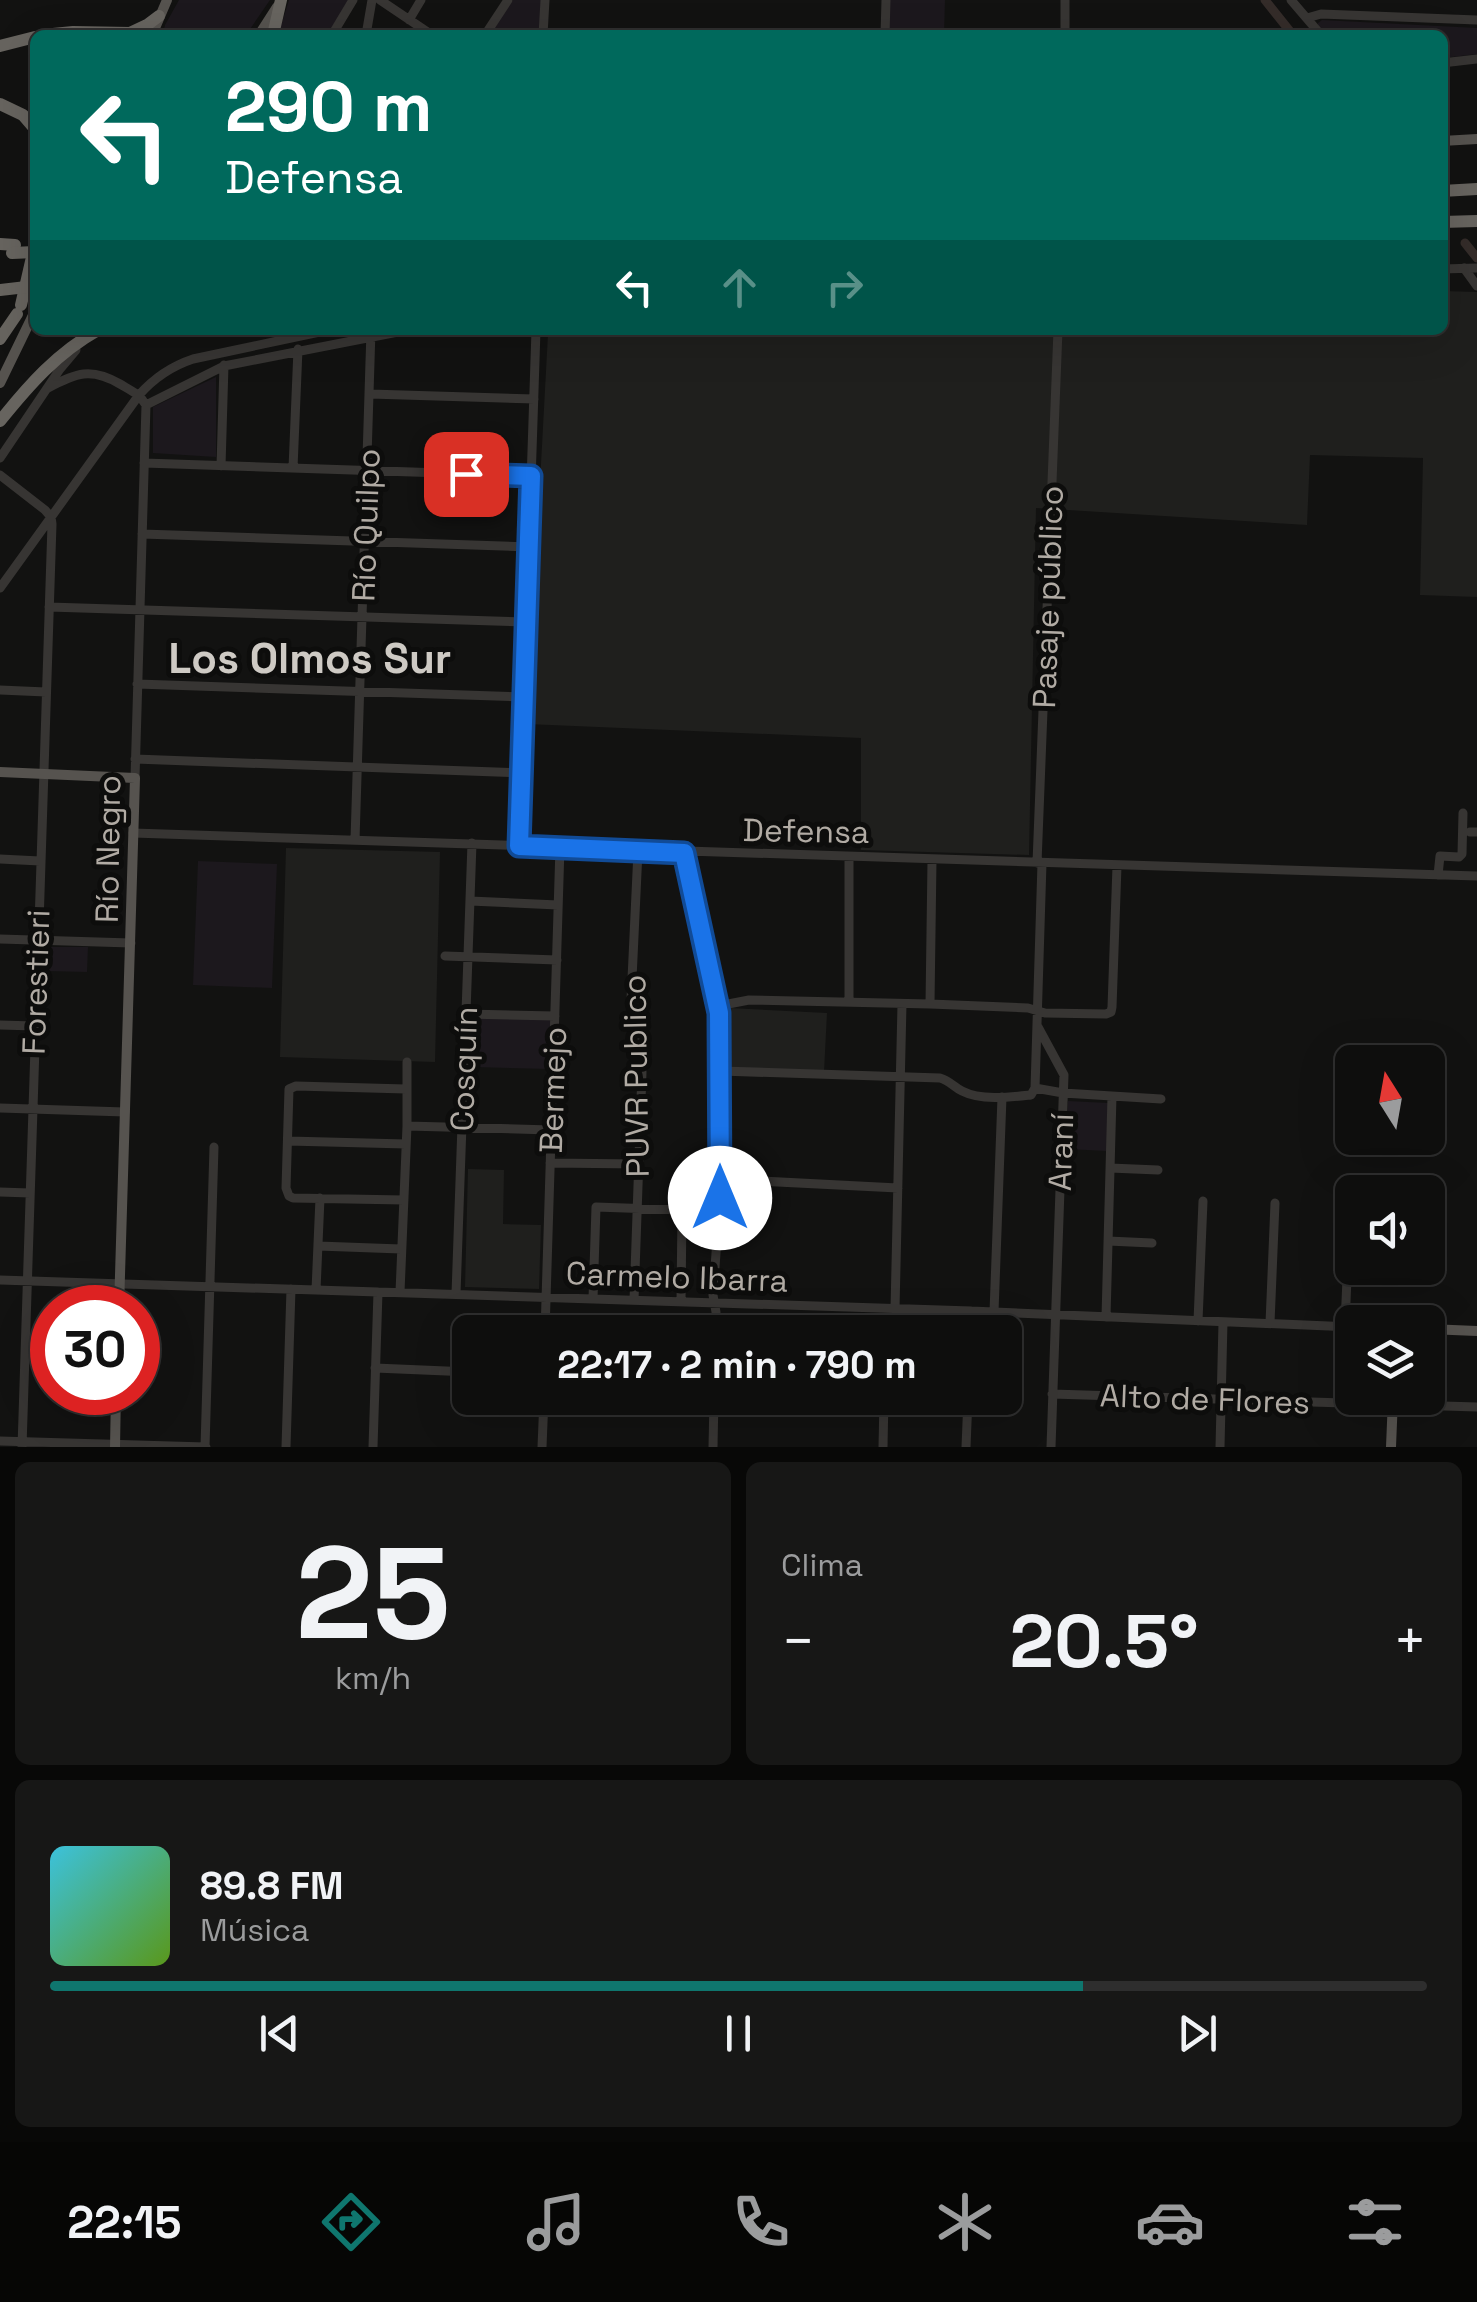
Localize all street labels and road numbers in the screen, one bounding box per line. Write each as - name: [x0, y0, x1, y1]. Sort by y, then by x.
- street label: Río Quilpo: [343, 448, 389, 602]
- street label: Pasaje público: [1024, 485, 1072, 709]
- street label: Río Negro: [87, 775, 129, 923]
- street label: Defensa: [742, 810, 870, 852]
- street label: Forestieri: [13, 909, 59, 1055]
- street label: PUVR Publico: [614, 974, 658, 1178]
- street label: Cosquín: [442, 1006, 486, 1132]
- street label: Bermejo: [531, 1026, 575, 1154]
- street label: Araní: [1040, 1112, 1082, 1191]
- street label: Carmelo Ibarra: [565, 1253, 789, 1301]
- street label: Alto de Flores: [1099, 1375, 1311, 1423]

